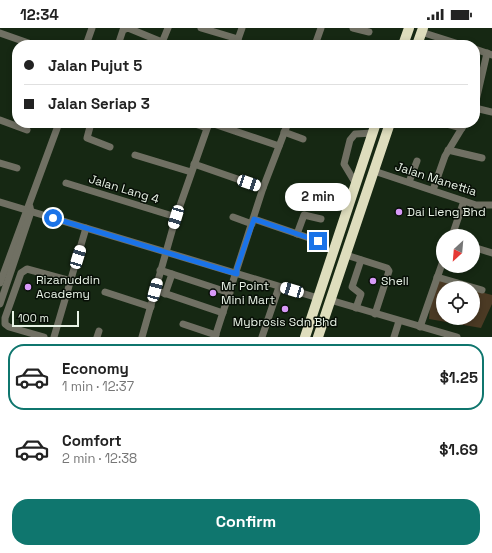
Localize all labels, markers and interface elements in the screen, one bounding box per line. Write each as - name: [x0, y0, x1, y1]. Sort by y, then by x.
- text: 12:34: [20, 5, 59, 24]
- text: Jalan Pujut 5: [48, 56, 142, 75]
- text: Jalan Seriap 3: [48, 94, 150, 113]
- street label: Jalan Manettia: [393, 158, 479, 200]
- street label: Jalan Lang 4: [87, 171, 162, 207]
- car: [236, 173, 262, 193]
- callout: 2 min: [285, 183, 351, 211]
- text: 2 min: [301, 188, 335, 205]
- car: [167, 204, 185, 230]
- place label: Dai Lieng Bhd: [407, 204, 486, 220]
- marker: Dai Lieng Bhd: [394, 207, 404, 217]
- route start: [44, 209, 62, 227]
- north arrow: [436, 229, 480, 273]
- map controls: [436, 229, 480, 325]
- route end: [309, 232, 327, 250]
- car: [69, 244, 87, 270]
- place label: Rizanuddin Academy: [36, 272, 100, 302]
- place label: Shell: [381, 273, 409, 289]
- marker: Shell: [368, 276, 378, 286]
- car: [146, 277, 164, 303]
- place label: Mr Point Mini Mart: [221, 278, 275, 308]
- car: [279, 281, 305, 299]
- button: locate: [436, 281, 480, 325]
- marker: Rizanuddin Academy: [23, 282, 33, 292]
- marker: Mr Point Mini Mart: [208, 288, 218, 298]
- marker: Mybrosis Sdn Bhd: [280, 304, 290, 314]
- scale bar: [12, 309, 79, 328]
- text: 100 m: [18, 311, 49, 325]
- place label: Mybrosis Sdn Bhd: [233, 314, 337, 330]
- icon: car: [14, 359, 50, 395]
- text: Economy: [62, 359, 129, 378]
- text: $1.25: [440, 368, 478, 387]
- text: 1 min · 12:37: [62, 378, 134, 395]
- icon: car: [14, 431, 50, 467]
- text: Comfort: [62, 431, 122, 450]
- text: $1.69: [439, 440, 478, 459]
- text: 2 min · 12:38: [62, 450, 137, 467]
- button: Confirm: [12, 499, 480, 545]

